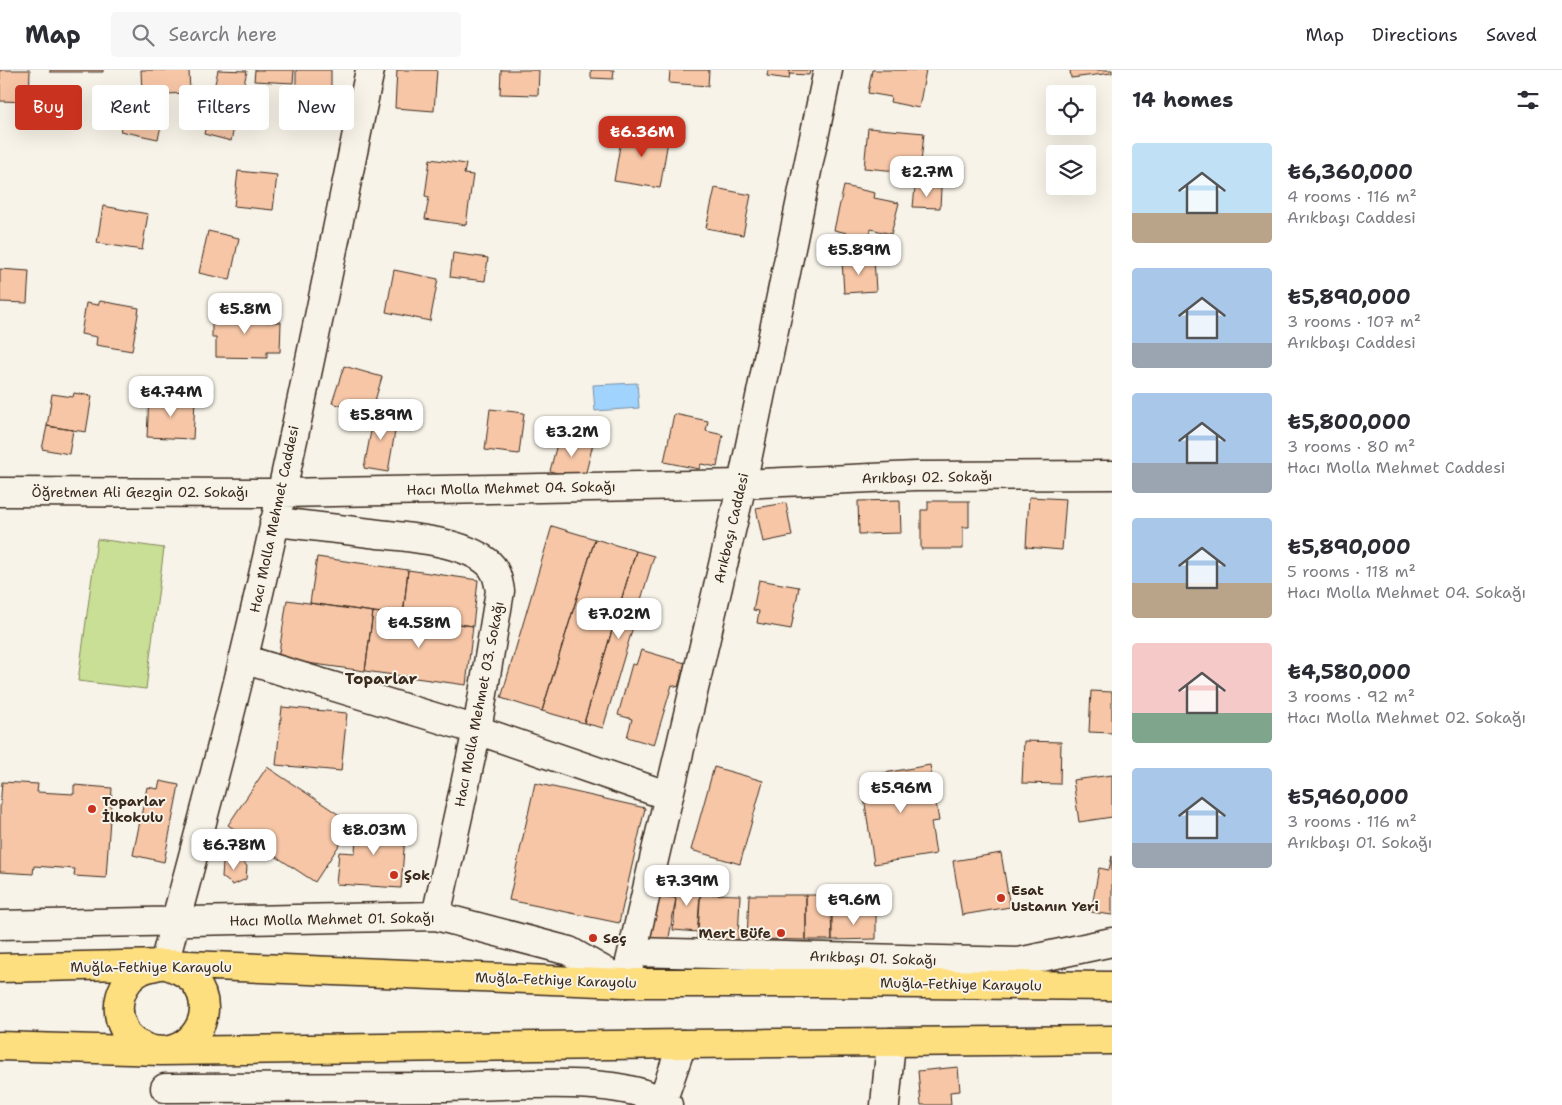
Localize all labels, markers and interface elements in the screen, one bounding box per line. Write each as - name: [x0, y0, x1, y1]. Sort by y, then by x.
- search box: [111, 12, 461, 57]
- text: Map: [25, 19, 81, 51]
- icon: search: [129, 21, 157, 49]
- text: Search here: [169, 22, 277, 47]
- text: Map: [1306, 23, 1344, 47]
- text: Directions: [1372, 23, 1458, 47]
- text: Saved: [1486, 23, 1537, 47]
- chip: Buy: [15, 85, 82, 130]
- chip: Rent: [92, 85, 169, 130]
- chip: Filters: [179, 85, 269, 130]
- chip: New: [279, 85, 354, 130]
- map controls: [1046, 85, 1096, 195]
- button: locate: [1046, 85, 1096, 135]
- text: 14 homes: [1132, 86, 1233, 114]
- icon: filters: [1514, 86, 1542, 114]
- pin: ₺6.36M: [601, 116, 683, 158]
- text: ₺6.36M: [610, 121, 674, 142]
- button: layers: [1046, 145, 1096, 195]
- pin: ₺2.7M: [892, 156, 962, 198]
- text: ₺6,360,000: [1287, 158, 1413, 186]
- text: ₺2.7M: [901, 161, 953, 182]
- icon: home: [1172, 163, 1232, 223]
- text: 4 rooms · 116 m²: [1287, 186, 1417, 207]
- text: Arıkbaşı Caddesi: [1287, 207, 1416, 228]
- pin: ₺5.89M: [818, 234, 900, 276]
- text: ₺5.89M: [827, 239, 891, 260]
- text: ₺5,890,000: [1287, 283, 1411, 311]
- icon: home: [1172, 288, 1232, 348]
- pin: ₺5.8M: [210, 292, 280, 335]
- text: ₺5.8M: [219, 298, 271, 319]
- text: 3 rooms · 107 m²: [1287, 311, 1421, 332]
- text: Arıkbaşı Caddesi: [1287, 332, 1416, 353]
- pin: ₺4.74M: [130, 376, 212, 418]
- text: ₺4.74M: [140, 381, 202, 402]
- pin: ₺5.89M: [340, 398, 422, 441]
- text: ₺5.89M: [349, 404, 413, 425]
- text: ₺5,800,000: [1287, 408, 1411, 436]
- icon: home: [1172, 413, 1232, 473]
- pin: ₺3.2M: [537, 416, 607, 458]
- text: ₺3.2M: [545, 421, 599, 442]
- street label: Hacı Molla Mehmet Caddesi: [245, 424, 303, 614]
- text: 3 rooms · 80 m²: [1287, 436, 1415, 457]
- text: Hacı Molla Mehmet Caddesi: [1287, 457, 1505, 478]
- street label: Arıkbaşı 02. Sokağı: [861, 467, 993, 487]
- street label: Arıkbaşı Caddesi: [710, 471, 752, 585]
- street label: Hacı Molla Mehmet 04. Sokağı: [406, 477, 616, 499]
- street label: Öğretmen Ali Gezgin 02. Sokağı: [32, 483, 248, 501]
- text: ₺5,890,000: [1287, 533, 1411, 561]
- icon: home: [1172, 538, 1232, 598]
- text: 5 rooms · 118 m²: [1287, 561, 1416, 582]
- text: Hacı Molla Mehmet 04. Sokağı: [1287, 582, 1526, 603]
- pin: ₺7.02M: [578, 598, 660, 640]
- street label: Hacı Molla Mehmet 03. Sokağı: [450, 600, 508, 808]
- text: ₺7.02M: [588, 603, 650, 624]
- pin: ₺4.58M: [378, 606, 460, 649]
- text: ₺4.58M: [387, 612, 451, 633]
- text: ₺4,580,000: [1287, 658, 1411, 686]
- icon: home: [1172, 663, 1232, 723]
- district label: Toparlar: [345, 668, 418, 689]
- text: 3 rooms · 92 m²: [1287, 686, 1415, 707]
- text: Hacı Molla Mehmet 02. Sokağı: [1287, 707, 1526, 728]
- pin: ₺5.96M: [860, 772, 942, 814]
- text: ₺5.96M: [870, 777, 932, 798]
- text: ₺5,960,000: [1287, 783, 1409, 811]
- icon: home: [1172, 788, 1232, 848]
- place label: Toparlar İlkokulu: [102, 792, 166, 826]
- marker: Toparlar İlkokulu: [86, 803, 98, 815]
- text: 3 rooms · 116 m²: [1287, 811, 1417, 832]
- pin: ₺8.03M: [333, 814, 415, 856]
- text: ₺8.03M: [342, 819, 406, 840]
- pin: ₺6.78M: [193, 828, 275, 871]
- text: Arıkbaşı 01. Sokağı: [1287, 832, 1432, 853]
- text: ₺6.78M: [202, 834, 266, 855]
- pin: ₺7.39M: [646, 864, 728, 907]
- place label: Şok: [404, 866, 430, 884]
- marker: Şok: [388, 869, 400, 881]
- text: ₺7.39M: [655, 870, 719, 891]
- place label: Esat Ustanın Yeri: [1011, 881, 1099, 915]
- pin: ₺9.6M: [819, 884, 889, 926]
- text: ₺9.6M: [827, 889, 881, 910]
- marker: Esat Ustanın Yeri: [995, 892, 1007, 904]
- street label: Hacı Molla Mehmet 01. Sokağı: [229, 908, 435, 930]
- place label: Mert Büfe: [699, 924, 771, 942]
- marker: Mert Büfe: [775, 927, 787, 939]
- place label: Seç: [603, 929, 627, 947]
- marker: Seç: [587, 932, 599, 944]
- street label: Arıkbaşı 01. Sokağı: [809, 947, 937, 969]
- street label: Muğla-Fethiye Karayolu: [70, 958, 232, 976]
- street label: Muğla-Fethiye Karayolu: [475, 968, 637, 992]
- street label: Muğla-Fethiye Karayolu: [880, 974, 1042, 994]

